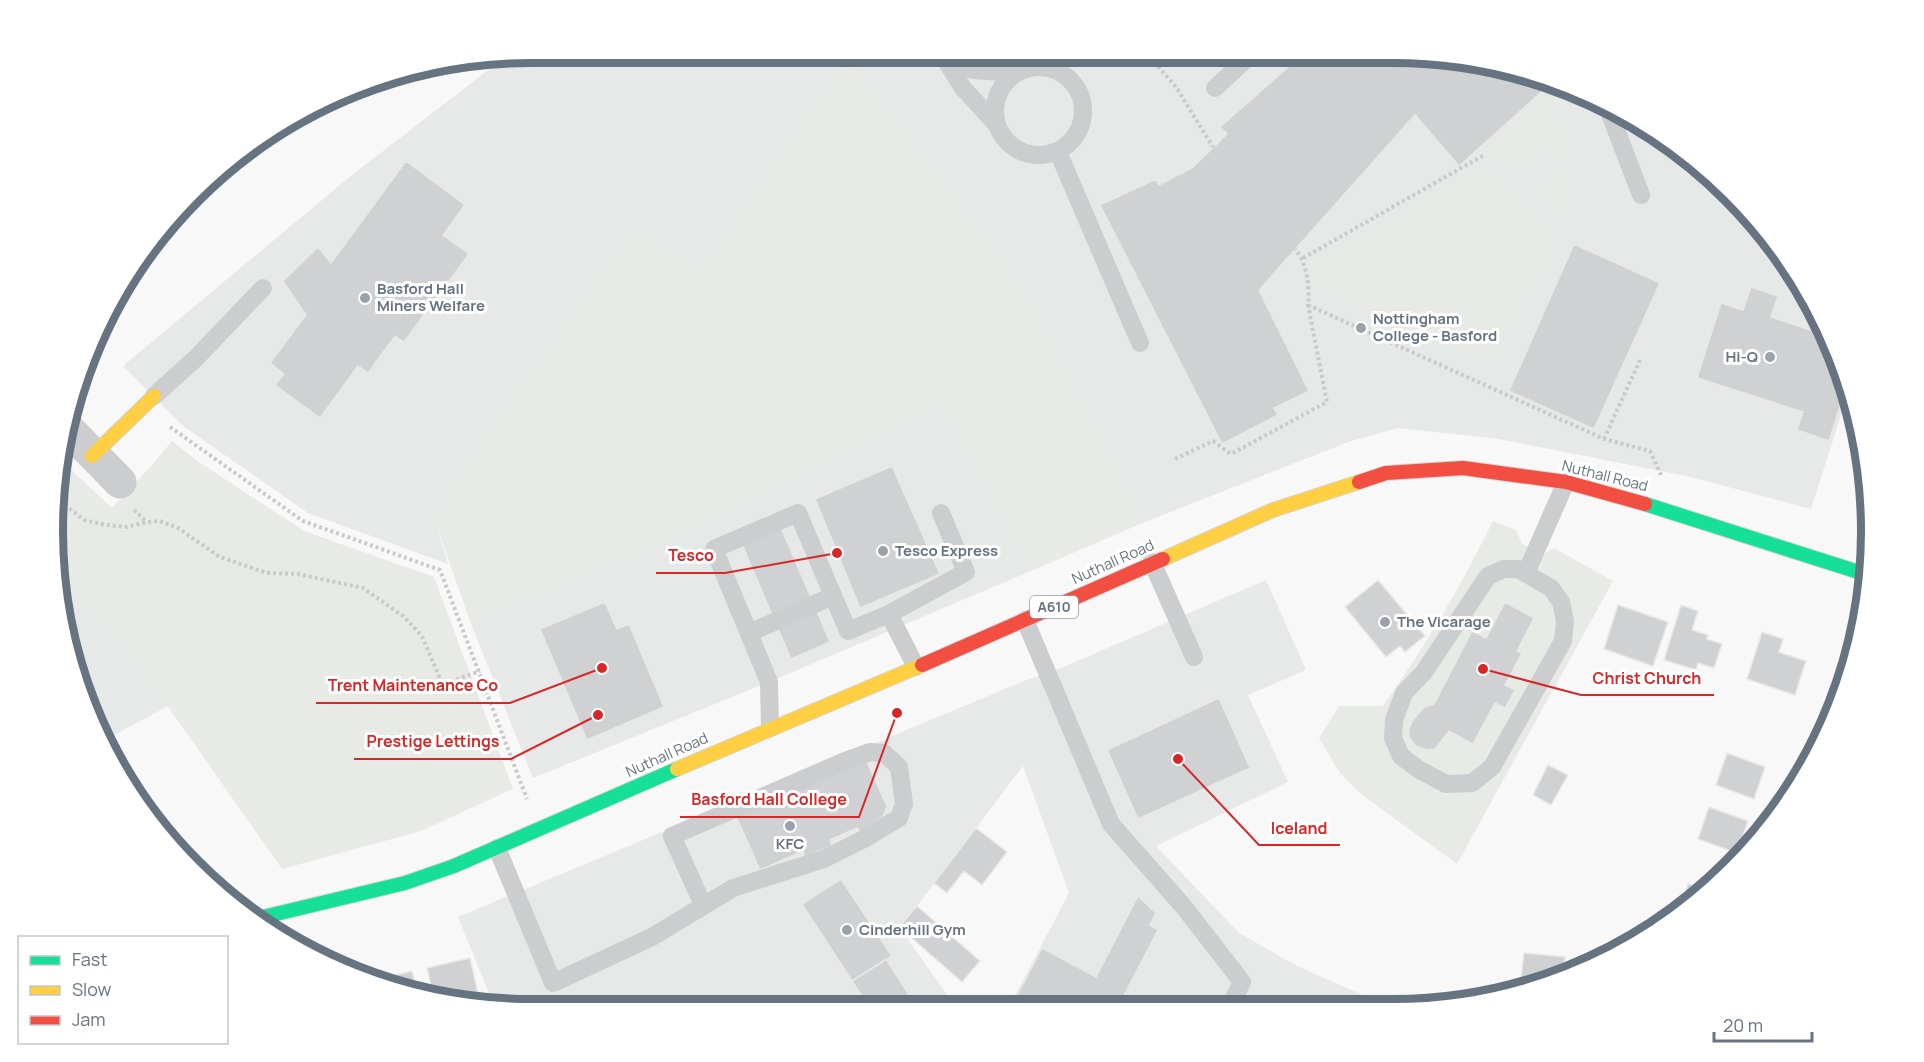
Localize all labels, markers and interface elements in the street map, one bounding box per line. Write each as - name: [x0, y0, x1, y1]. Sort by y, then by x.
- place label: Basford Hall Miners Welfare: [377, 278, 485, 316]
- marker: Basford Hall Miners Welfare: [358, 291, 372, 305]
- place label: Nottingham College - Basford: [1373, 308, 1497, 346]
- marker: Nottingham College - Basford: [1354, 321, 1368, 335]
- place label: Hi-Q: [1725, 346, 1758, 367]
- marker: Hi-Q: [1763, 350, 1777, 364]
- street label: Nuthall Road: [1560, 455, 1650, 496]
- street label: Nuthall Road: [1068, 534, 1157, 589]
- callout: Tesco: [656, 539, 725, 573]
- place label: Tesco Express: [895, 540, 998, 561]
- text: Tesco: [668, 544, 714, 566]
- marker: Tesco Express: [876, 544, 890, 558]
- road number: A610: [1030, 596, 1078, 618]
- place label: The Vicarage: [1397, 611, 1491, 632]
- marker: The Vicarage: [1378, 615, 1392, 629]
- callout: Christ Church: [1581, 661, 1714, 695]
- text: Christ Church: [1593, 667, 1701, 689]
- callout: Trent Maintenance Co: [316, 669, 510, 703]
- text: Trent Maintenance Co: [328, 674, 498, 696]
- callout: Prestige Lettings: [354, 725, 511, 759]
- street label: Nuthall Road: [622, 727, 711, 782]
- text: Prestige Lettings: [367, 730, 500, 752]
- callout: Basford Hall College: [680, 783, 859, 817]
- text: Basford Hall College: [691, 788, 847, 810]
- callout: Iceland: [1259, 811, 1340, 845]
- text: Iceland: [1271, 817, 1327, 839]
- marker: KFC: [783, 819, 797, 833]
- place label: KFC: [776, 833, 804, 854]
- place label: Cinderhill Gym: [859, 919, 966, 940]
- marker: Cinderhill Gym: [840, 923, 854, 937]
- legend: [18, 936, 228, 1044]
- text: Fast: [72, 947, 107, 971]
- text: Slow: [72, 977, 112, 1001]
- scale bar: [1714, 1005, 1812, 1043]
- text: Jam: [72, 1007, 106, 1031]
- text: 20 m: [1723, 1013, 1763, 1037]

